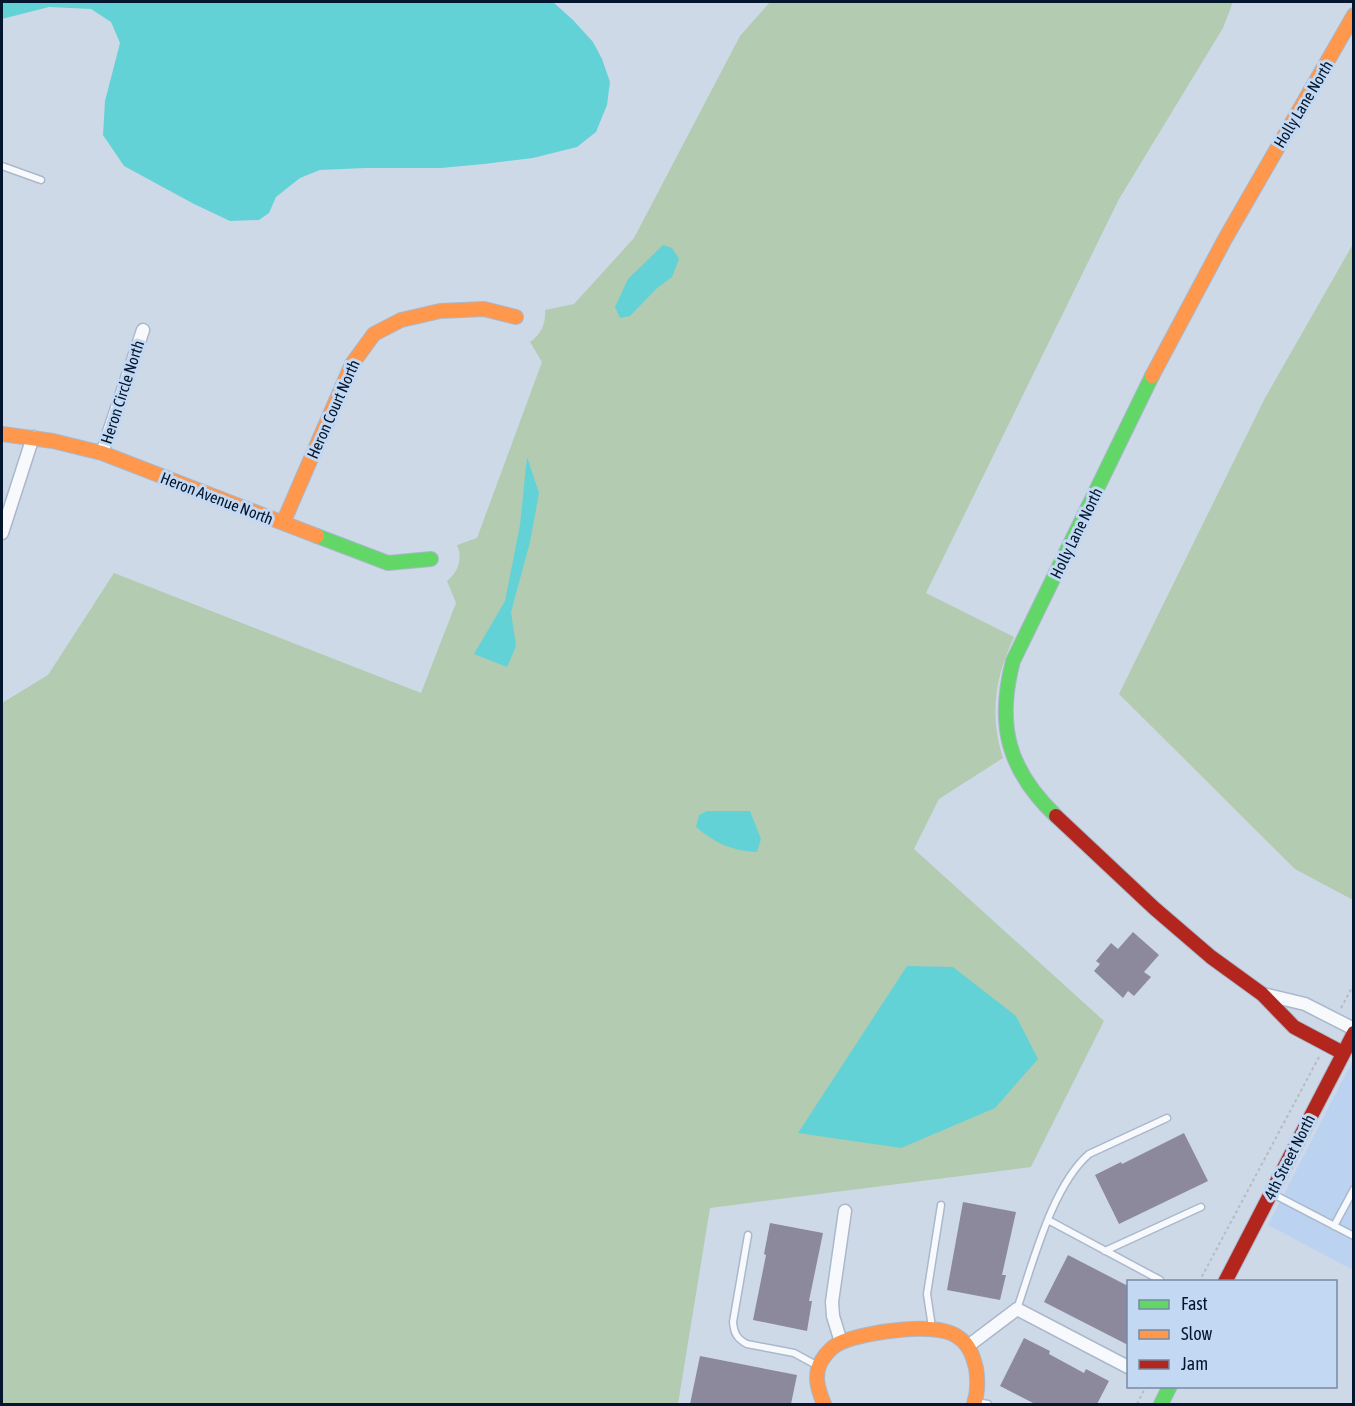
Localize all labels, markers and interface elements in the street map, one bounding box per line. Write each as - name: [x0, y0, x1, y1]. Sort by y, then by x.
- street label: Holly Lane North: [1270, 57, 1337, 151]
- street label: Heron Circle North: [97, 338, 147, 446]
- street label: Heron Court North: [303, 357, 363, 461]
- street label: Heron Avenue North: [158, 468, 276, 528]
- street label: Holly Lane North: [1046, 485, 1107, 582]
- street label: 4th Street North: [1260, 1111, 1318, 1203]
- legend: [1127, 1280, 1337, 1388]
- text: Fast: [1181, 1293, 1208, 1314]
- text: Slow: [1181, 1323, 1212, 1344]
- text: Jam: [1181, 1353, 1208, 1374]

